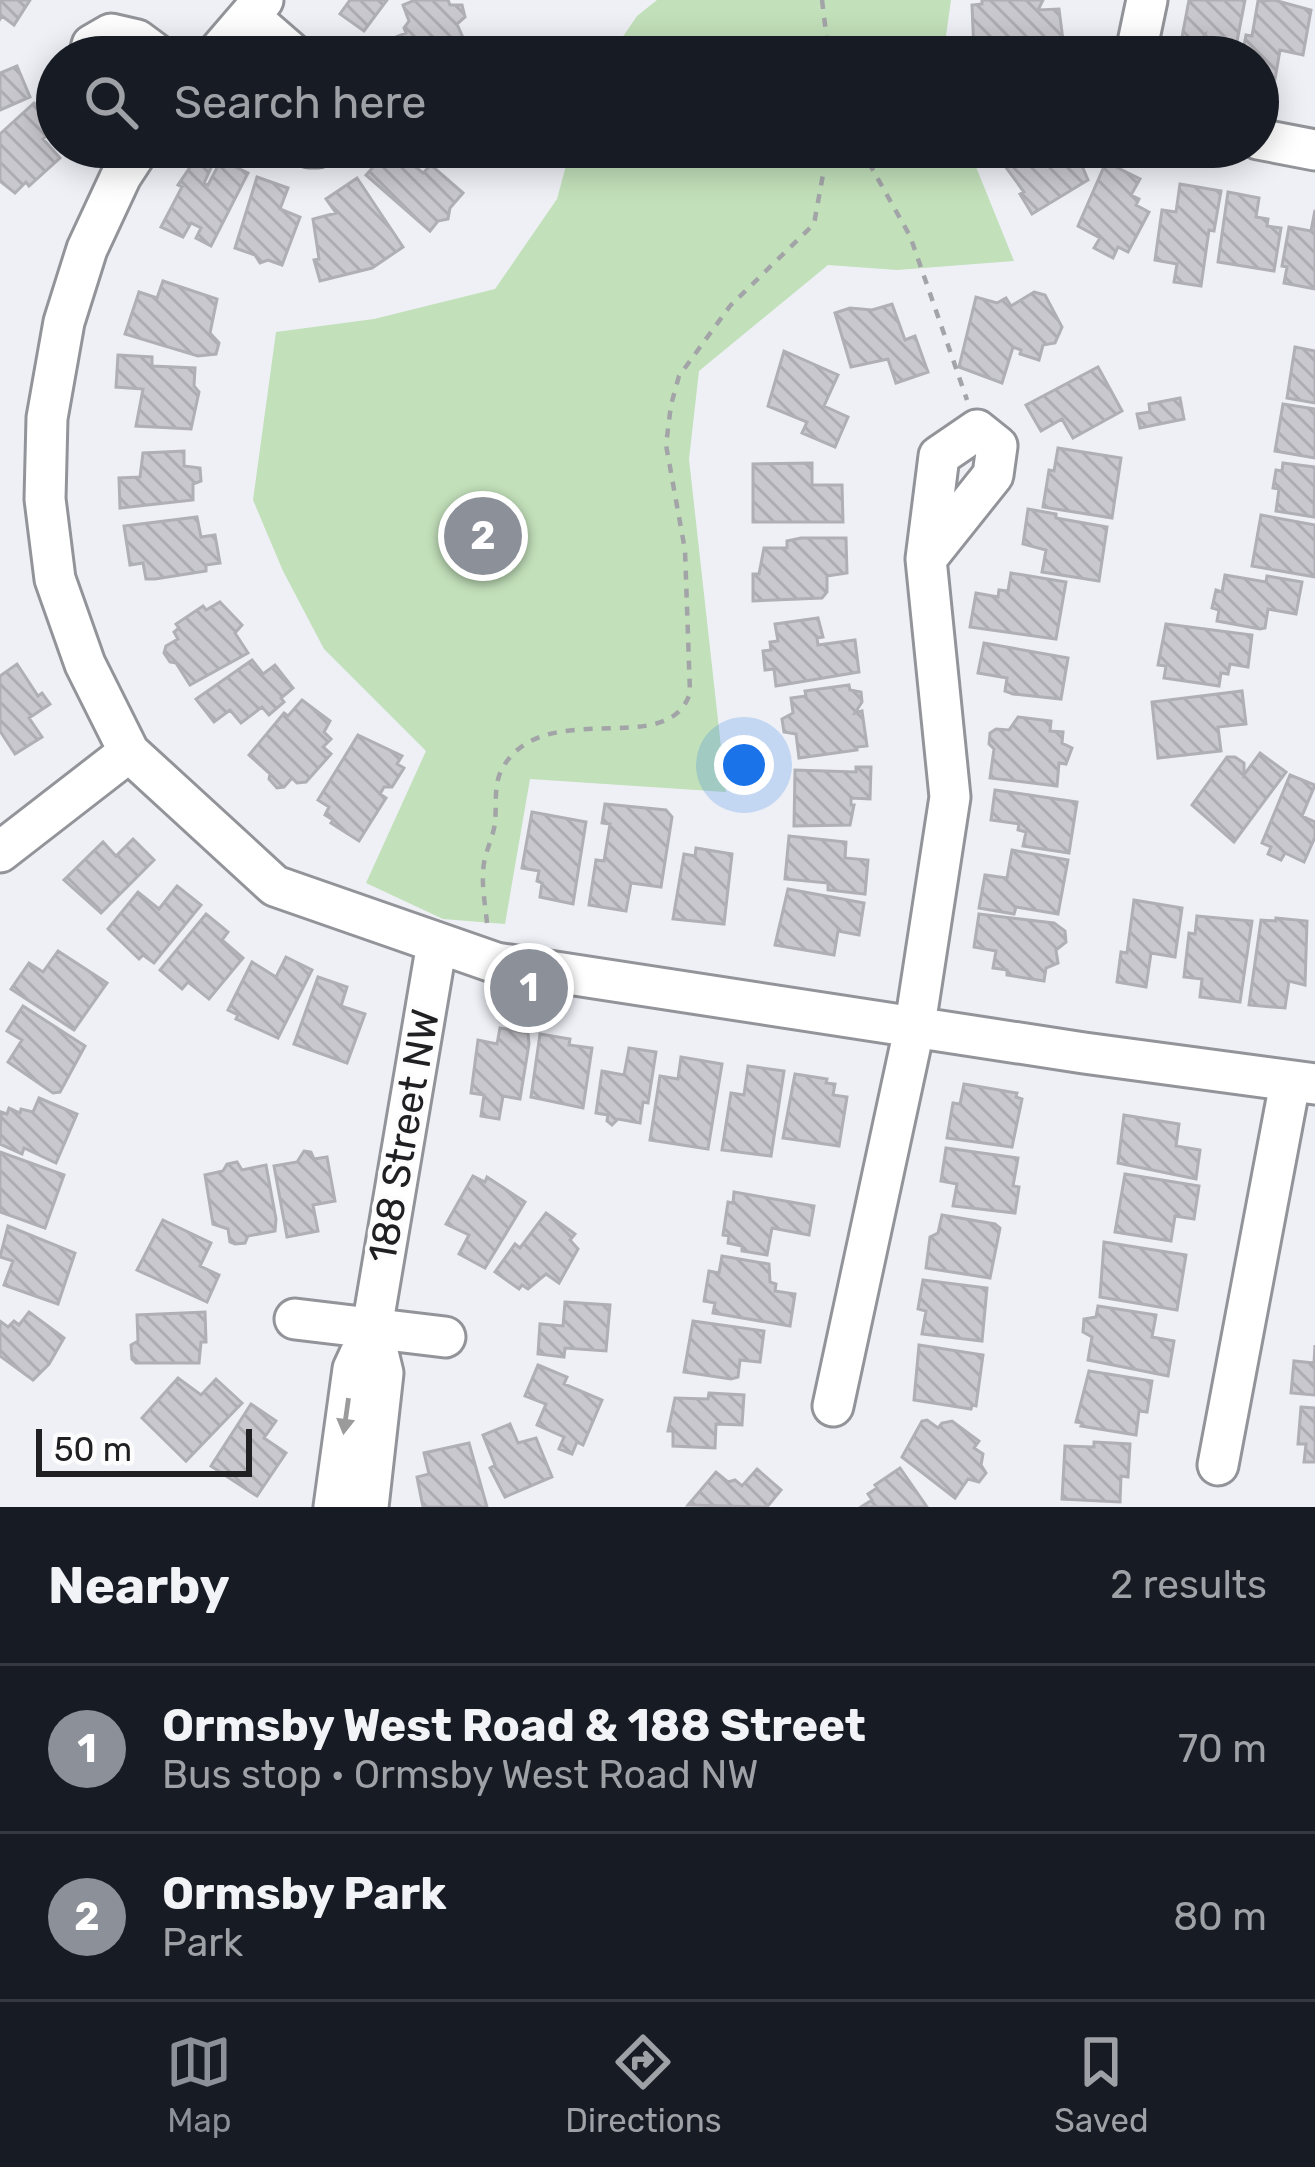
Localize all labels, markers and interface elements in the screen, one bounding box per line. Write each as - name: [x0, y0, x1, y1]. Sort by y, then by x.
- search box: [36, 36, 1279, 168]
- icon: search: [78, 69, 144, 135]
- text: Search here: [174, 76, 426, 129]
- pin: 2: [444, 491, 522, 581]
- your location: [714, 735, 774, 795]
- pin: 1: [490, 943, 568, 1033]
- street label: 188 Street NW: [359, 1006, 449, 1266]
- one-way arrow: [337, 1397, 356, 1435]
- scale bar: [36, 1423, 252, 1476]
- text: 50 m: [54, 1430, 132, 1469]
- text: Nearby: [48, 1555, 230, 1616]
- text: 2 results: [1110, 1562, 1267, 1608]
- text: Ormsby West Road & 188 Street: [162, 1699, 866, 1752]
- text: 1: [77, 1726, 97, 1772]
- text: 70 m: [1178, 1726, 1267, 1772]
- text: Bus stop · Ormsby West Road NW: [162, 1752, 759, 1798]
- text: Ormsby Park: [162, 1867, 447, 1920]
- text: 2: [74, 1894, 100, 1940]
- text: 80 m: [1173, 1894, 1267, 1940]
- text: Park: [162, 1920, 243, 1966]
- tab: Map: [166, 2029, 232, 2140]
- tab: Directions: [565, 2029, 722, 2140]
- tab: Saved: [1054, 2029, 1149, 2140]

